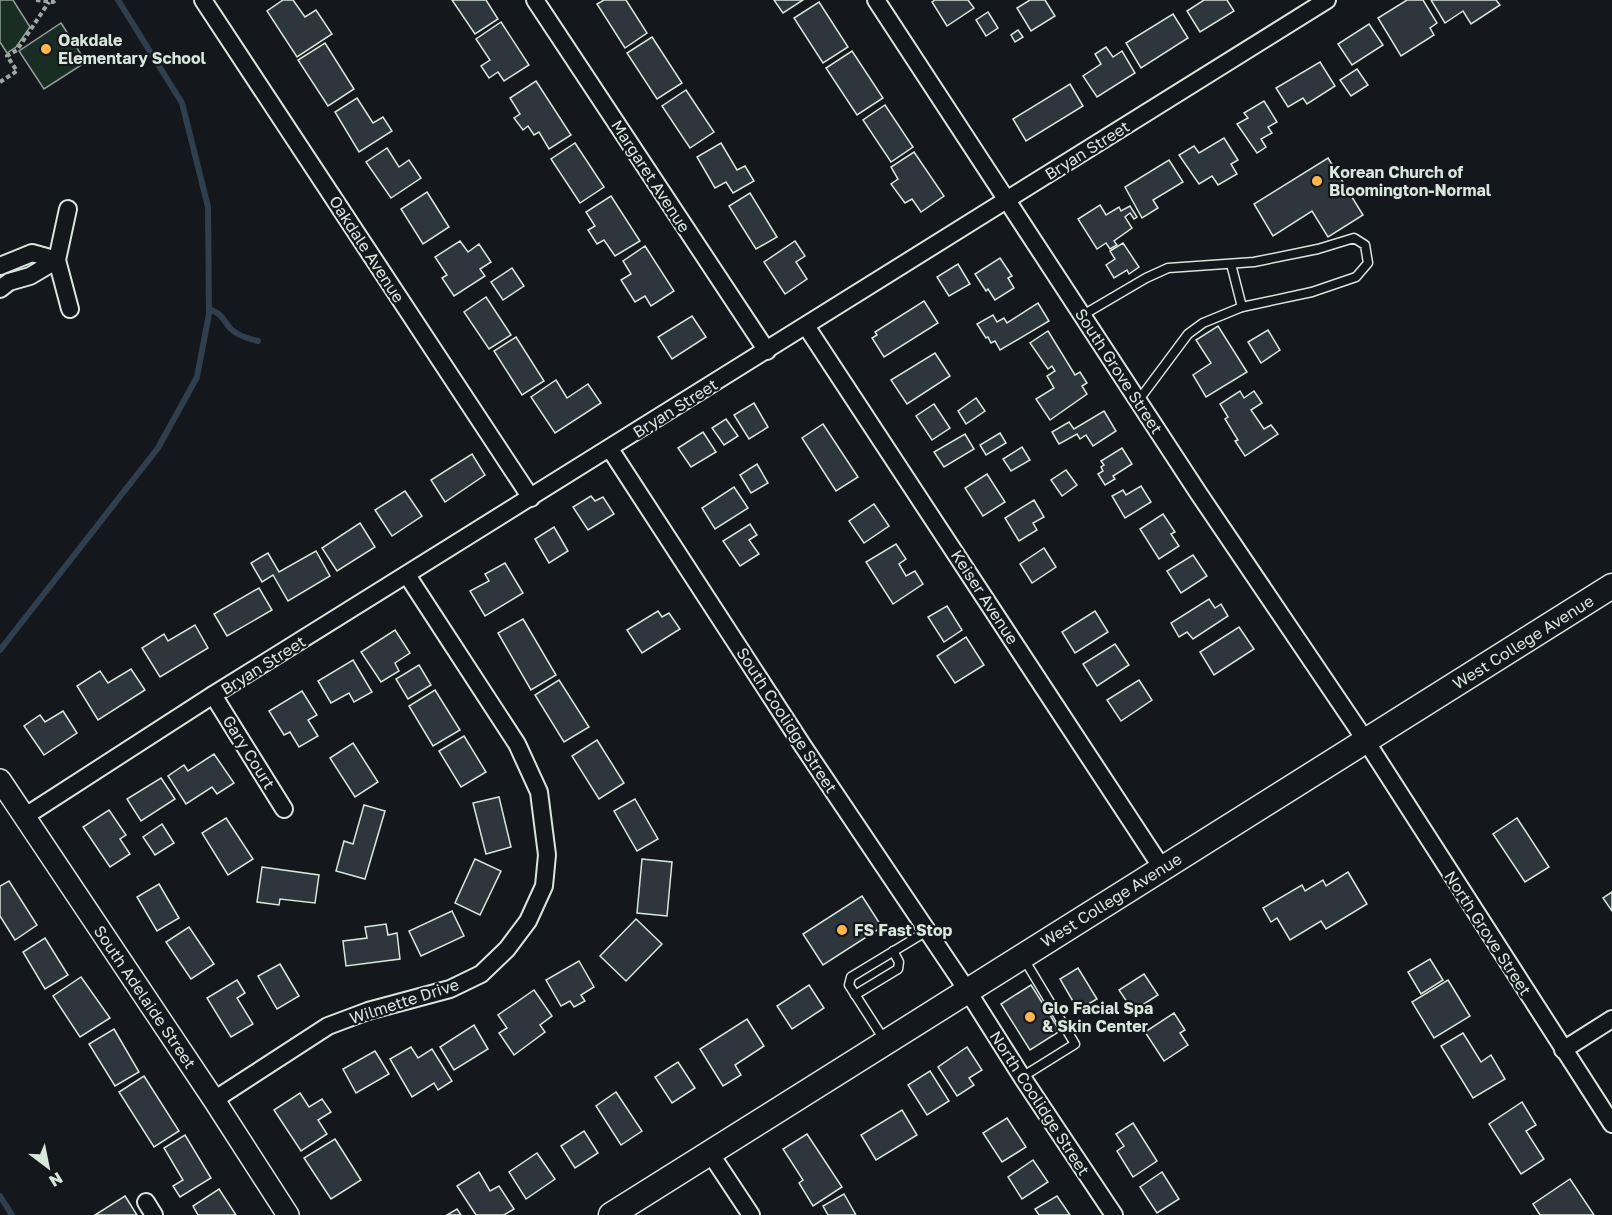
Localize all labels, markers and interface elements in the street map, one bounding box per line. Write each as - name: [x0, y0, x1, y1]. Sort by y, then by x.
- place label: Oakdale Elementary School: [58, 30, 207, 68]
- marker: Oakdale Elementary School: [39, 42, 53, 56]
- street label: Margaret Avenue: [607, 116, 695, 236]
- street label: Bryan Street: [1041, 116, 1133, 184]
- place label: Korean Church of Bloomington-Normal: [1329, 162, 1492, 200]
- marker: Korean Church of Bloomington-Normal: [1310, 174, 1324, 188]
- street label: Oakdale Avenue: [325, 192, 409, 306]
- street label: South Grove Street: [1071, 304, 1167, 438]
- street label: Bryan Street: [629, 374, 721, 442]
- street label: Keiser Avenue: [947, 546, 1023, 648]
- street label: West College Avenue: [1449, 591, 1597, 693]
- street label: Bryan Street: [217, 631, 309, 699]
- street label: South Coolidge Street: [732, 643, 842, 797]
- street label: Gary Court: [218, 711, 280, 793]
- street label: West College Avenue: [1037, 849, 1185, 951]
- street label: North Grove Street: [1440, 867, 1536, 999]
- place label: FS Fast Stop: [854, 920, 953, 940]
- street label: South Adelaide Street: [90, 922, 200, 1072]
- marker: FS Fast Stop: [835, 923, 849, 937]
- street label: Wilmette Drive: [347, 974, 461, 1028]
- place label: Glo Facial Spa & Skin Center: [1042, 998, 1153, 1036]
- marker: Glo Facial Spa & Skin Center: [1023, 1010, 1037, 1024]
- street label: North Coolidge Street: [986, 1027, 1094, 1179]
- north arrow: [18, 1137, 78, 1197]
- text: N: [45, 1168, 66, 1191]

